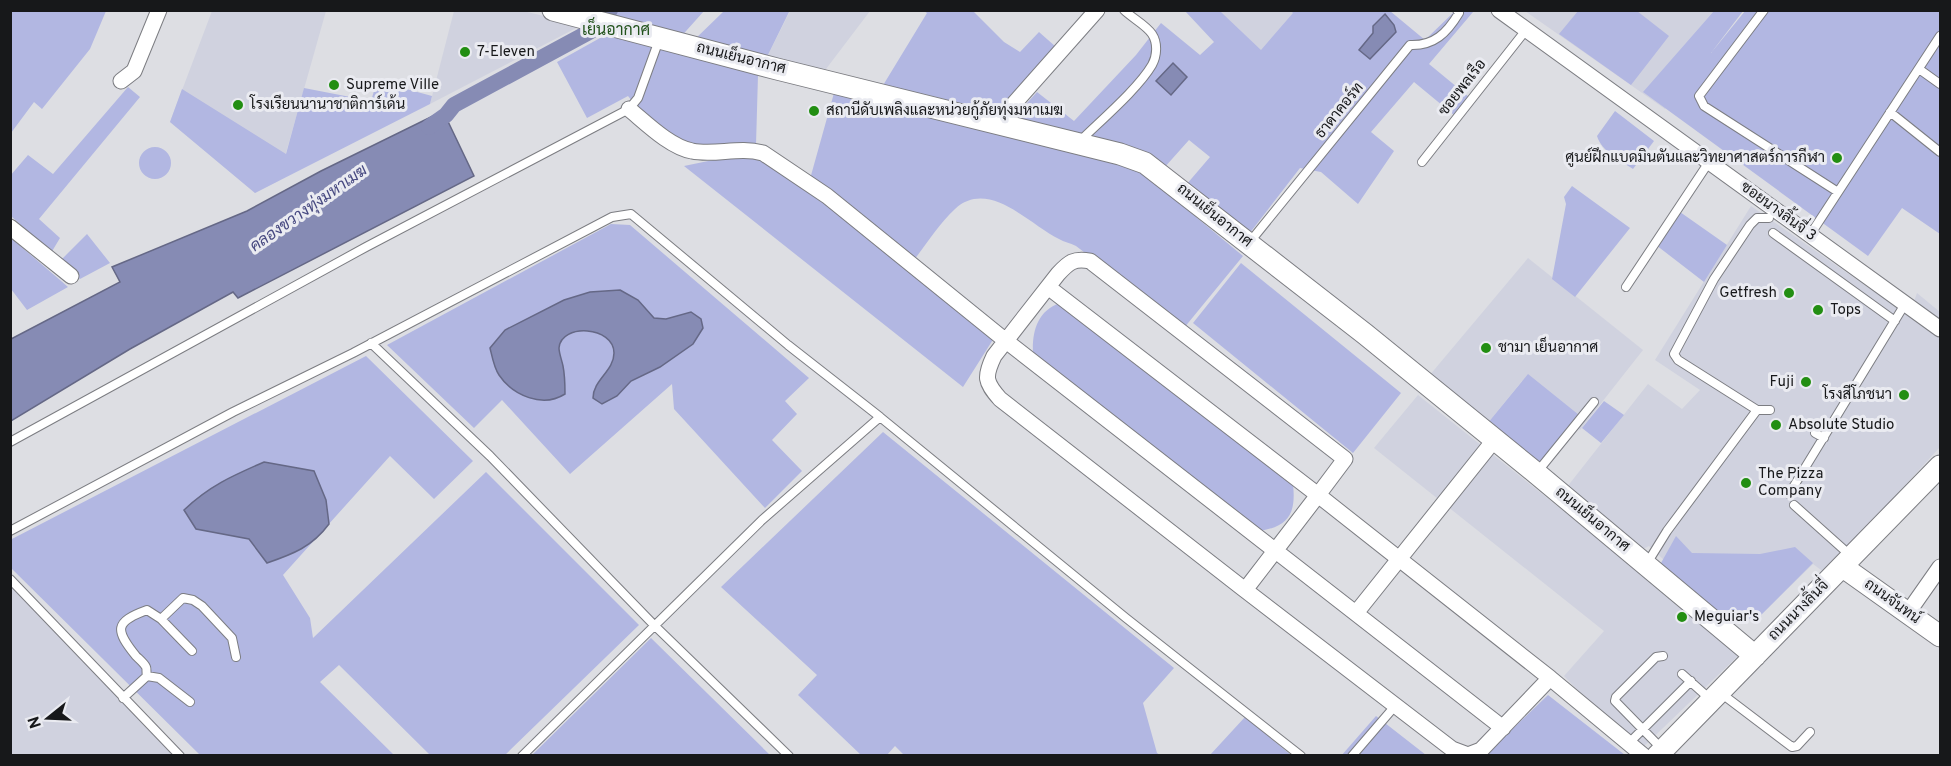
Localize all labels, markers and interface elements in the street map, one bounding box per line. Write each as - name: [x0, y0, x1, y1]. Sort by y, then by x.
- district label: เย็นอากาศ: [582, 16, 650, 41]
- street label: ถนนเย็นอากาศ: [694, 36, 788, 79]
- place label: 7-Eleven: [477, 43, 535, 62]
- marker: 7-Eleven: [458, 45, 472, 59]
- street label: ซอยพลเรือ: [1433, 55, 1491, 120]
- place label: Supreme Ville: [346, 76, 439, 95]
- marker: Supreme Ville: [327, 78, 341, 92]
- street label: ธาดาคอร์ท: [1310, 78, 1368, 143]
- place label: โรงเรียนนานาชาติการ์เด้น: [249, 94, 405, 115]
- marker: โรงเรียนนานาชาติการ์เด้น: [231, 98, 245, 112]
- place label: สถานีดับเพลิงและหน่วยกู้ภัยทุ่งมหาเมฆ: [826, 100, 1063, 121]
- marker: สถานีดับเพลิงและหน่วยกู้ภัยทุ่งมหาเมฆ: [807, 104, 821, 118]
- place label: ศูนย์ฝึกแบดมินตันและวิทยาศาสตร์การกีฬา: [1565, 147, 1825, 168]
- marker: ศูนย์ฝึกแบดมินตันและวิทยาศาสตร์การกีฬา: [1830, 151, 1844, 165]
- water label: คลองขวางทุ่งมหาเมฆ: [245, 159, 372, 257]
- street label: ซอยนางลิ้นจี่ 3: [1736, 172, 1824, 246]
- street label: ถนนเย็นอากาศ: [1172, 177, 1257, 252]
- place label: Getfresh: [1719, 284, 1777, 303]
- marker: Getfresh: [1782, 286, 1796, 300]
- place label: Tops: [1830, 301, 1861, 320]
- marker: Tops: [1811, 303, 1825, 317]
- place label: ชามา เย็นอากาศ: [1498, 336, 1598, 358]
- marker: ชามา เย็นอากาศ: [1479, 341, 1493, 355]
- place label: Fuji: [1770, 373, 1794, 392]
- marker: Fuji: [1799, 375, 1813, 389]
- place label: โรงสีโภชนา: [1822, 384, 1892, 405]
- marker: โรงสีโภชนา: [1897, 388, 1911, 402]
- place label: Absolute Studio: [1788, 416, 1894, 435]
- marker: Absolute Studio: [1769, 418, 1783, 432]
- place label: The Pizza Company: [1758, 465, 1823, 501]
- marker: The Pizza Company: [1739, 476, 1753, 490]
- street label: ถนนเย็นอากาศ: [1551, 481, 1635, 557]
- street label: ถนนนางลิ้นจี่: [1760, 572, 1833, 645]
- street label: ถนนจันทน์: [1860, 574, 1925, 629]
- place label: Meguiar's: [1694, 608, 1759, 627]
- marker: Meguiar's: [1675, 610, 1689, 624]
- north arrow: [18, 688, 78, 748]
- text: N: [24, 713, 47, 731]

